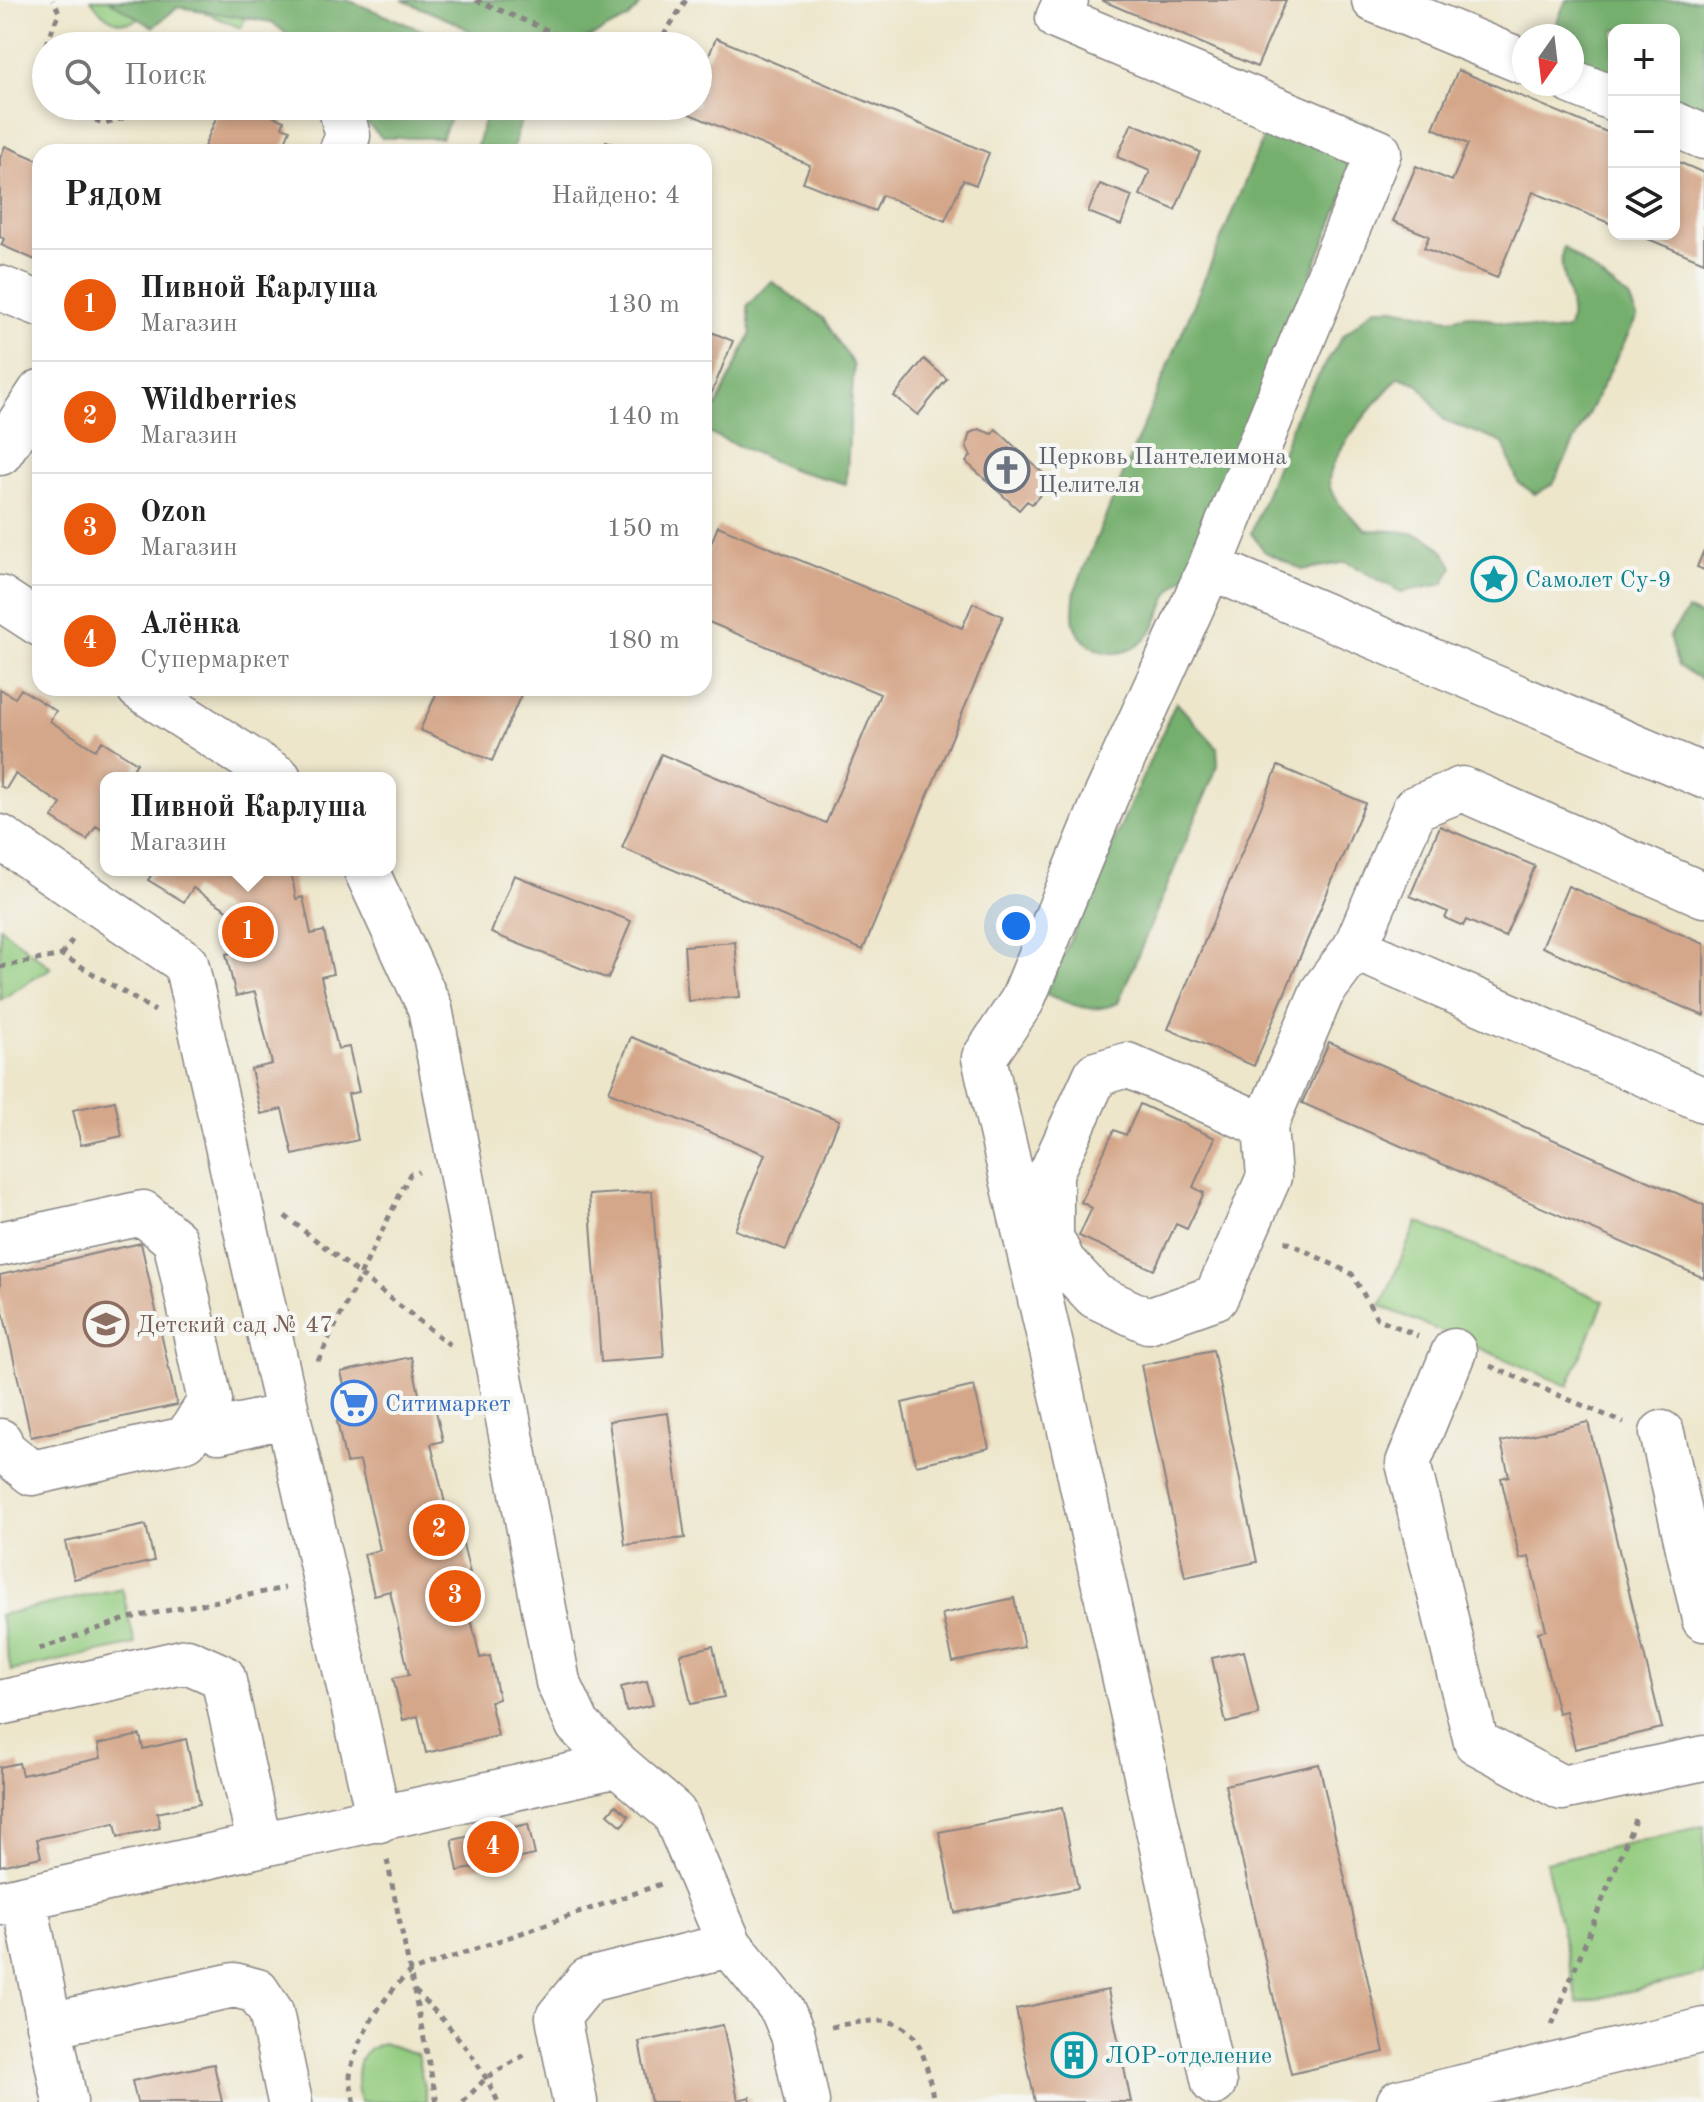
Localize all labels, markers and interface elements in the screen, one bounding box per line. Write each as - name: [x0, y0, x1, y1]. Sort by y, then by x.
- north arrow: [1512, 24, 1584, 96]
- map controls: [1608, 24, 1680, 240]
- button: +: [1608, 24, 1680, 96]
- search box: [32, 32, 712, 120]
- icon: search: [60, 54, 104, 98]
- text: Поиск: [124, 61, 207, 91]
- button: −: [1608, 96, 1680, 168]
- button: layers: [1608, 168, 1680, 240]
- text: Рядом: [64, 179, 163, 213]
- text: Найдено: 4: [551, 183, 680, 209]
- text: Пивной Карлуша: [140, 274, 378, 304]
- text: 1: [82, 292, 98, 318]
- text: 130 m: [607, 292, 680, 318]
- text: Магазин: [140, 311, 238, 337]
- text: Wildberries: [140, 386, 297, 416]
- text: 2: [82, 404, 98, 430]
- text: 140 m: [607, 404, 680, 430]
- text: Магазин: [140, 423, 238, 449]
- church icon: Церковь Пантелеимона Целителя: [983, 446, 1031, 494]
- place label: Церковь Пантелеимона Целителя: [1038, 446, 1287, 498]
- text: Ozon: [140, 498, 207, 528]
- text: 3: [82, 516, 98, 542]
- text: 150 m: [607, 516, 680, 542]
- text: Магазин: [140, 535, 238, 561]
- place icon: Самолет Су-9: [1470, 555, 1518, 603]
- place label: Самолет Су-9: [1525, 569, 1671, 593]
- text: Алёнка: [140, 610, 240, 640]
- text: 4: [82, 628, 98, 654]
- text: 180 m: [607, 628, 680, 654]
- text: Супермаркет: [140, 647, 289, 673]
- popup: [100, 772, 396, 876]
- text: Пивной Карлуша: [129, 793, 367, 823]
- text: Магазин: [129, 830, 227, 856]
- pin: 1: [222, 902, 274, 962]
- your location: [996, 906, 1036, 946]
- school or university icon: Детский сад № 47: [82, 1300, 130, 1348]
- place label: Детский сад № 47: [137, 1314, 333, 1338]
- supermarket icon: Ситимаркет: [330, 1379, 378, 1427]
- place label: Ситимаркет: [385, 1393, 511, 1417]
- pin: 2: [413, 1500, 465, 1560]
- pin: 3: [429, 1566, 481, 1626]
- pin: 4: [467, 1817, 519, 1877]
- building icon: ЛОР-отделение: [1050, 2031, 1098, 2079]
- place label: ЛОР-отделение: [1105, 2045, 1272, 2069]

